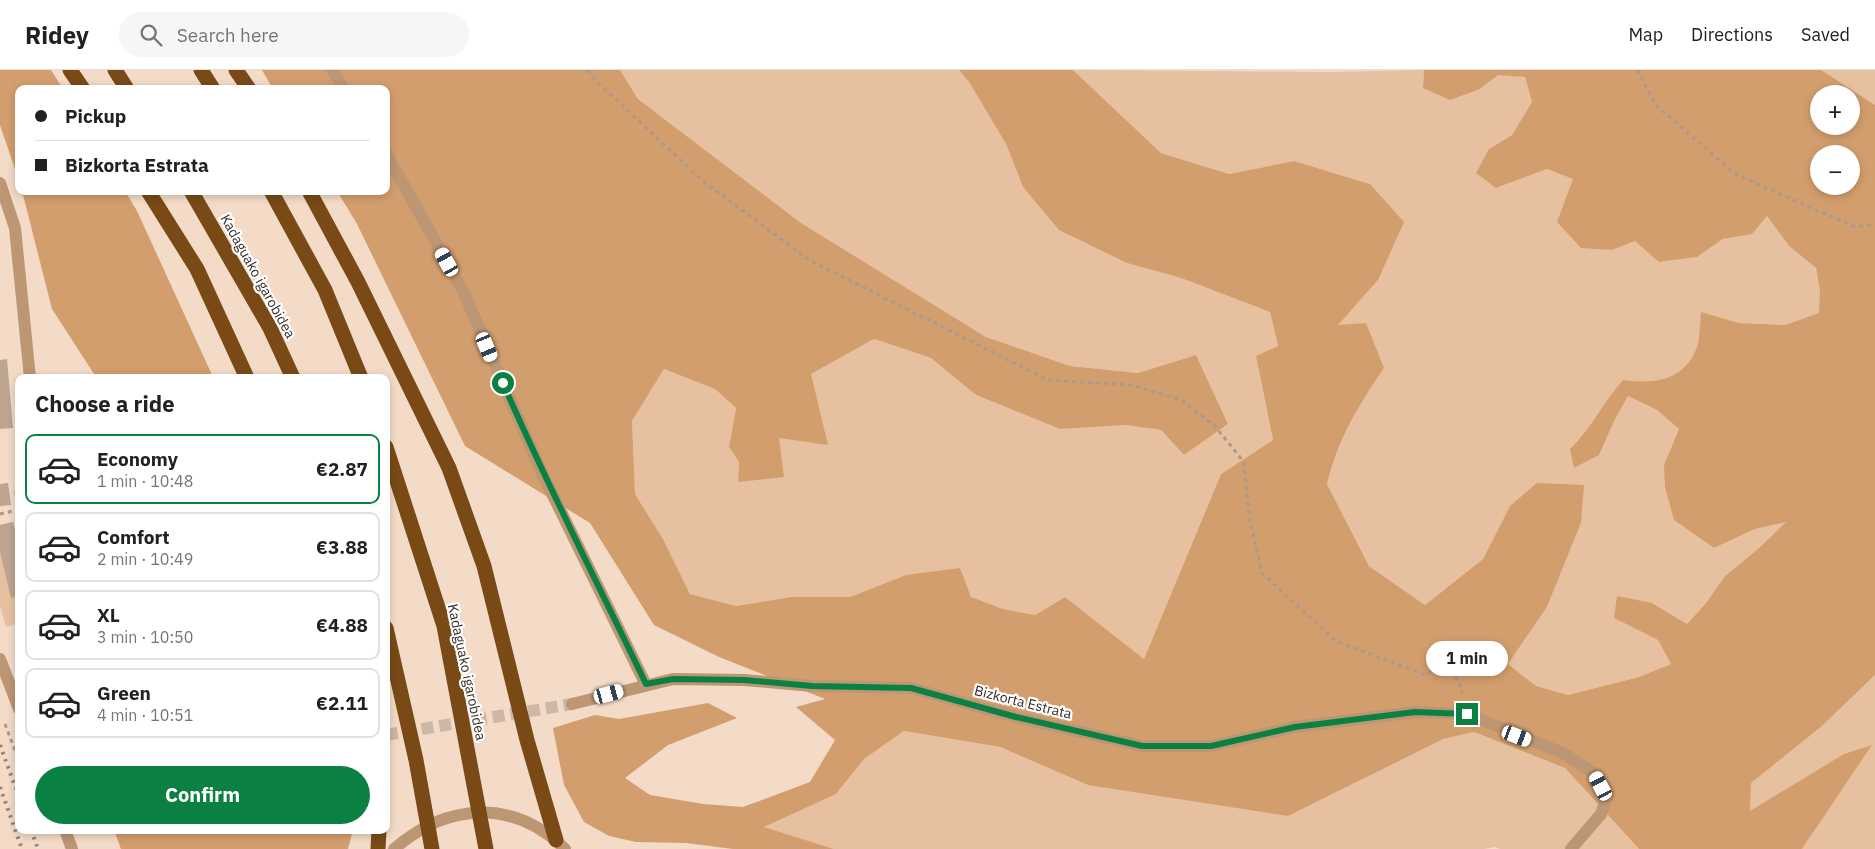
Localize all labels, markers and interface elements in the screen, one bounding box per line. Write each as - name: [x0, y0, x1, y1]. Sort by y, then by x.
- search box: [119, 12, 469, 57]
- text: Ridey: [25, 19, 89, 51]
- icon: search: [137, 21, 165, 49]
- text: Search here: [177, 23, 279, 47]
- text: Map: [1628, 23, 1663, 46]
- text: Directions: [1691, 23, 1773, 46]
- text: Saved: [1801, 23, 1850, 46]
- map controls: [1810, 85, 1860, 195]
- button: +: [1810, 85, 1860, 135]
- text: Pickup: [65, 104, 126, 128]
- button: −: [1810, 145, 1860, 195]
- text: Bizkorta Estrata: [65, 153, 209, 177]
- street label: Kadaguako igarobidea: [216, 211, 300, 342]
- car: [433, 245, 460, 279]
- car: [474, 330, 499, 364]
- route start: [492, 372, 514, 394]
- text: Choose a ride: [35, 389, 175, 418]
- icon: car: [37, 447, 82, 492]
- text: Economy: [97, 447, 178, 471]
- text: €2.87: [316, 457, 368, 481]
- text: 1 min · 10:48: [97, 471, 193, 491]
- icon: car: [37, 525, 82, 570]
- text: Comfort: [97, 525, 170, 549]
- text: €3.88: [316, 535, 368, 559]
- text: 2 min · 10:49: [97, 549, 193, 569]
- street label: Kadaguako igarobidea: [444, 602, 490, 742]
- icon: car: [37, 603, 82, 648]
- text: XL: [97, 603, 120, 627]
- text: €4.88: [316, 613, 368, 637]
- text: 3 min · 10:50: [97, 627, 193, 647]
- callout: 1 min: [1426, 642, 1508, 676]
- text: 1 min: [1446, 648, 1488, 668]
- icon: car: [37, 681, 82, 726]
- text: Green: [97, 681, 151, 705]
- street label: Bizkorta Estrata: [972, 681, 1074, 723]
- car: [592, 683, 625, 705]
- text: €2.11: [316, 691, 368, 715]
- route end: [1456, 703, 1478, 725]
- text: 4 min · 10:51: [97, 705, 193, 725]
- car: [1500, 724, 1533, 748]
- button: Confirm: [35, 766, 370, 824]
- car: [1587, 769, 1614, 803]

